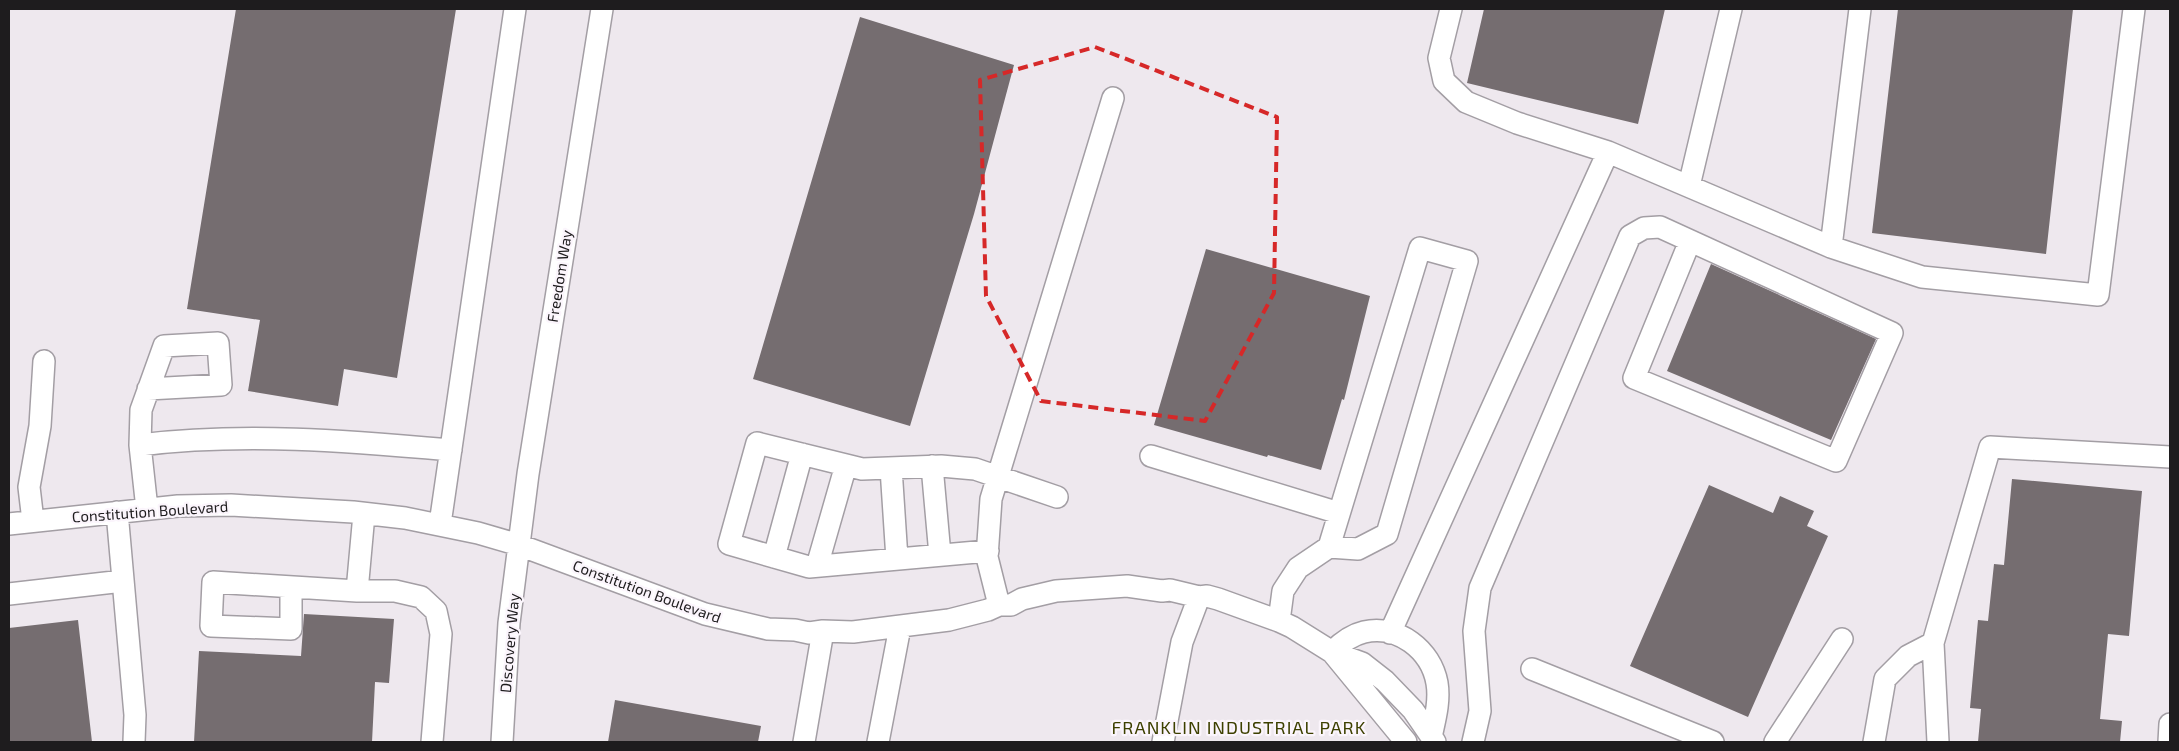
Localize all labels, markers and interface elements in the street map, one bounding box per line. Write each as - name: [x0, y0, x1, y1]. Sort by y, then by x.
- street label: Freedom Way: [543, 228, 575, 324]
- street label: Constitution Boulevard: [71, 497, 229, 525]
- street label: Constitution Boulevard: [570, 556, 724, 626]
- street label: Discovery Way: [496, 592, 522, 694]
- district label: FRANKLIN INDUSTRIAL PARK: [1112, 716, 1366, 738]

